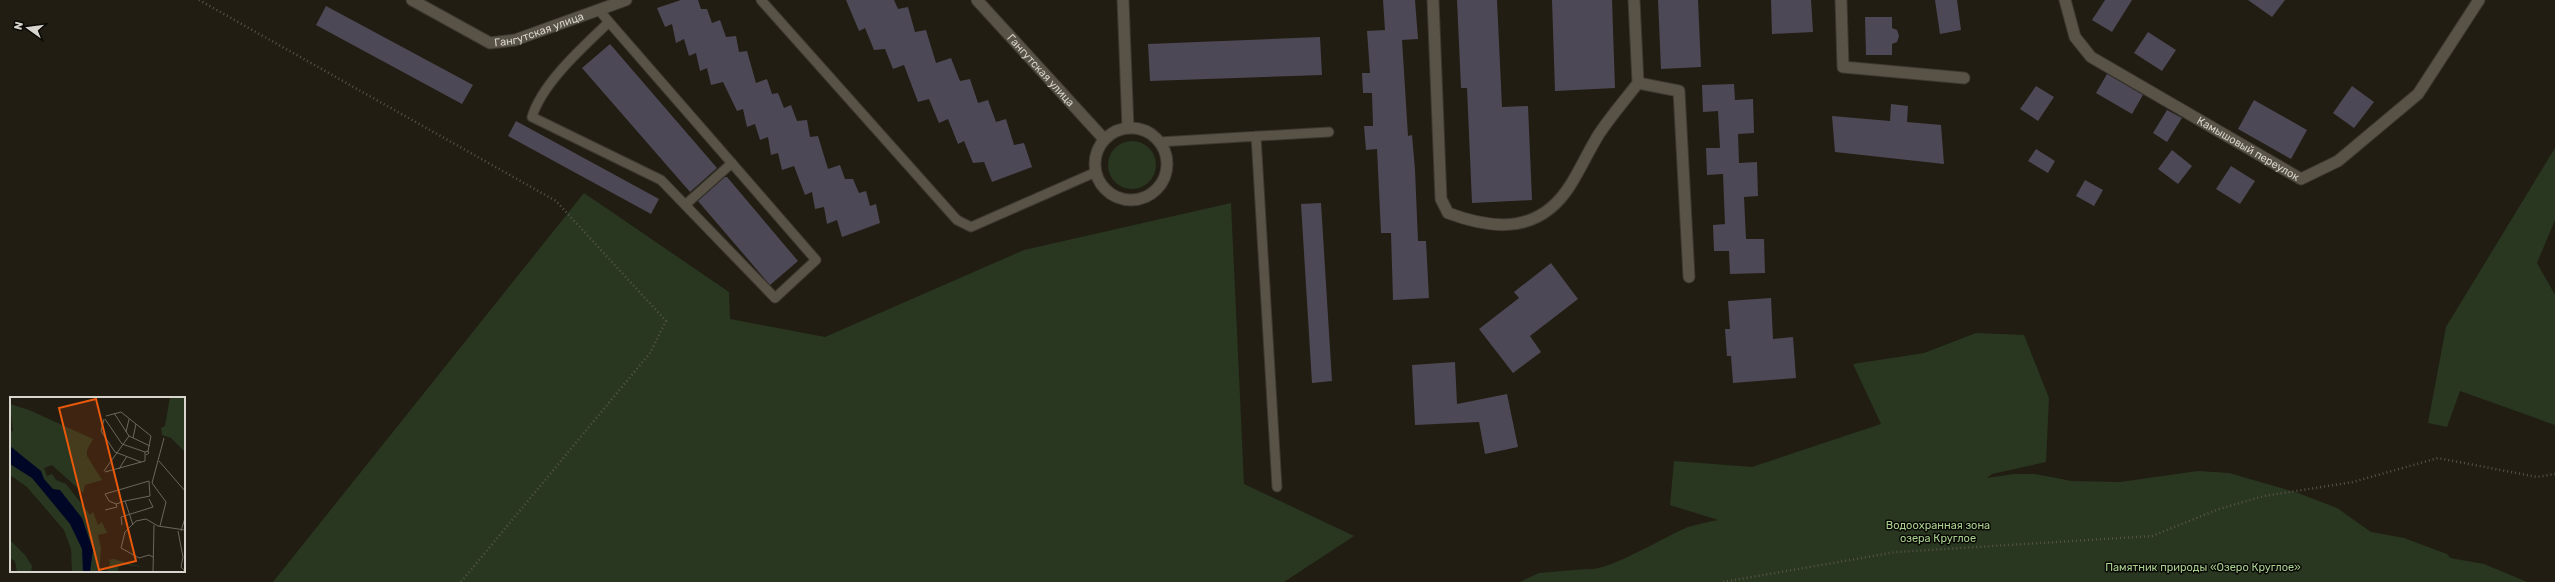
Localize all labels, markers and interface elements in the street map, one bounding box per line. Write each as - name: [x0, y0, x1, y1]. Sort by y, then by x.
- north arrow: [8, 8, 48, 48]
- street label: Гангутская улица: [493, 9, 585, 49]
- text: N: [12, 20, 26, 31]
- street label: Гангутская улица: [1005, 31, 1077, 109]
- street label: Камышовый переулок: [2195, 114, 2302, 183]
- inset map: [10, 397, 185, 572]
- park label: Водоохранная зона озера Круглое: [1886, 519, 1990, 545]
- park label: Памятник природы «Озеро Круглое»: [2105, 561, 2301, 574]

